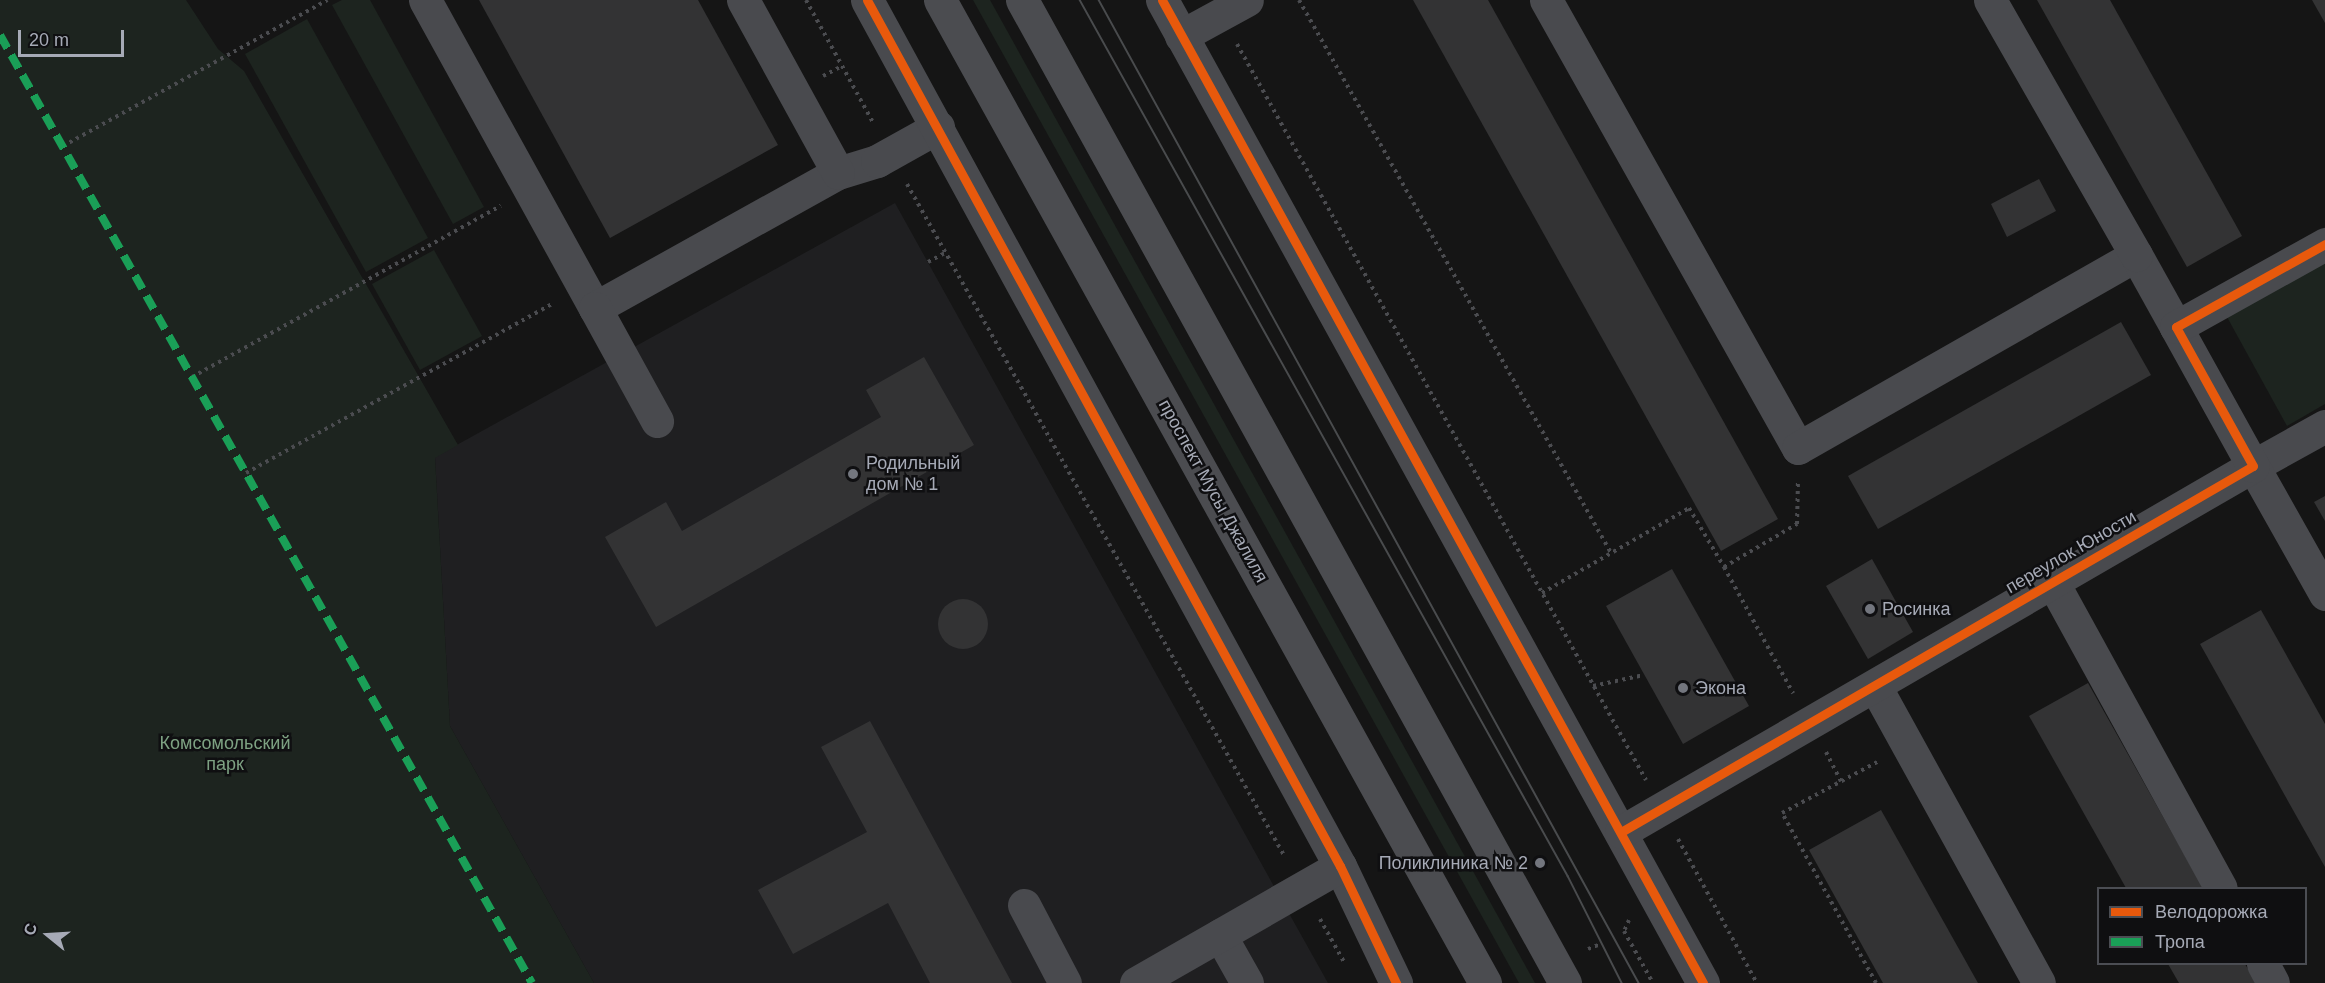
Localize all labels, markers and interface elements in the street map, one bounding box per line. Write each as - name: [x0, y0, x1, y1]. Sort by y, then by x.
- scale bar: [21, 18, 128, 56]
- text: 20 m: [29, 30, 69, 50]
- street label: проспект Мусы Джалиля: [1154, 396, 1272, 586]
- place label: Родильный дом № 1: [866, 453, 960, 496]
- marker: Родильный дом № 1: [844, 465, 862, 483]
- street label: переулок Юности: [2002, 506, 2140, 598]
- place label: Росинка: [1882, 598, 1951, 620]
- marker: Росинка: [1863, 602, 1877, 616]
- place label: Экона: [1695, 677, 1746, 699]
- marker: Экона: [1676, 681, 1690, 695]
- park label: Комсомольский парк: [160, 733, 290, 776]
- place label: Поликлиника № 2: [1379, 852, 1528, 874]
- marker: Поликлиника № 2: [1533, 856, 1547, 870]
- legend: [2097, 887, 2307, 965]
- text: Велодорожка: [2155, 902, 2267, 922]
- north arrow: [18, 905, 78, 965]
- text: С: [21, 921, 40, 937]
- text: Тропа: [2155, 932, 2205, 952]

